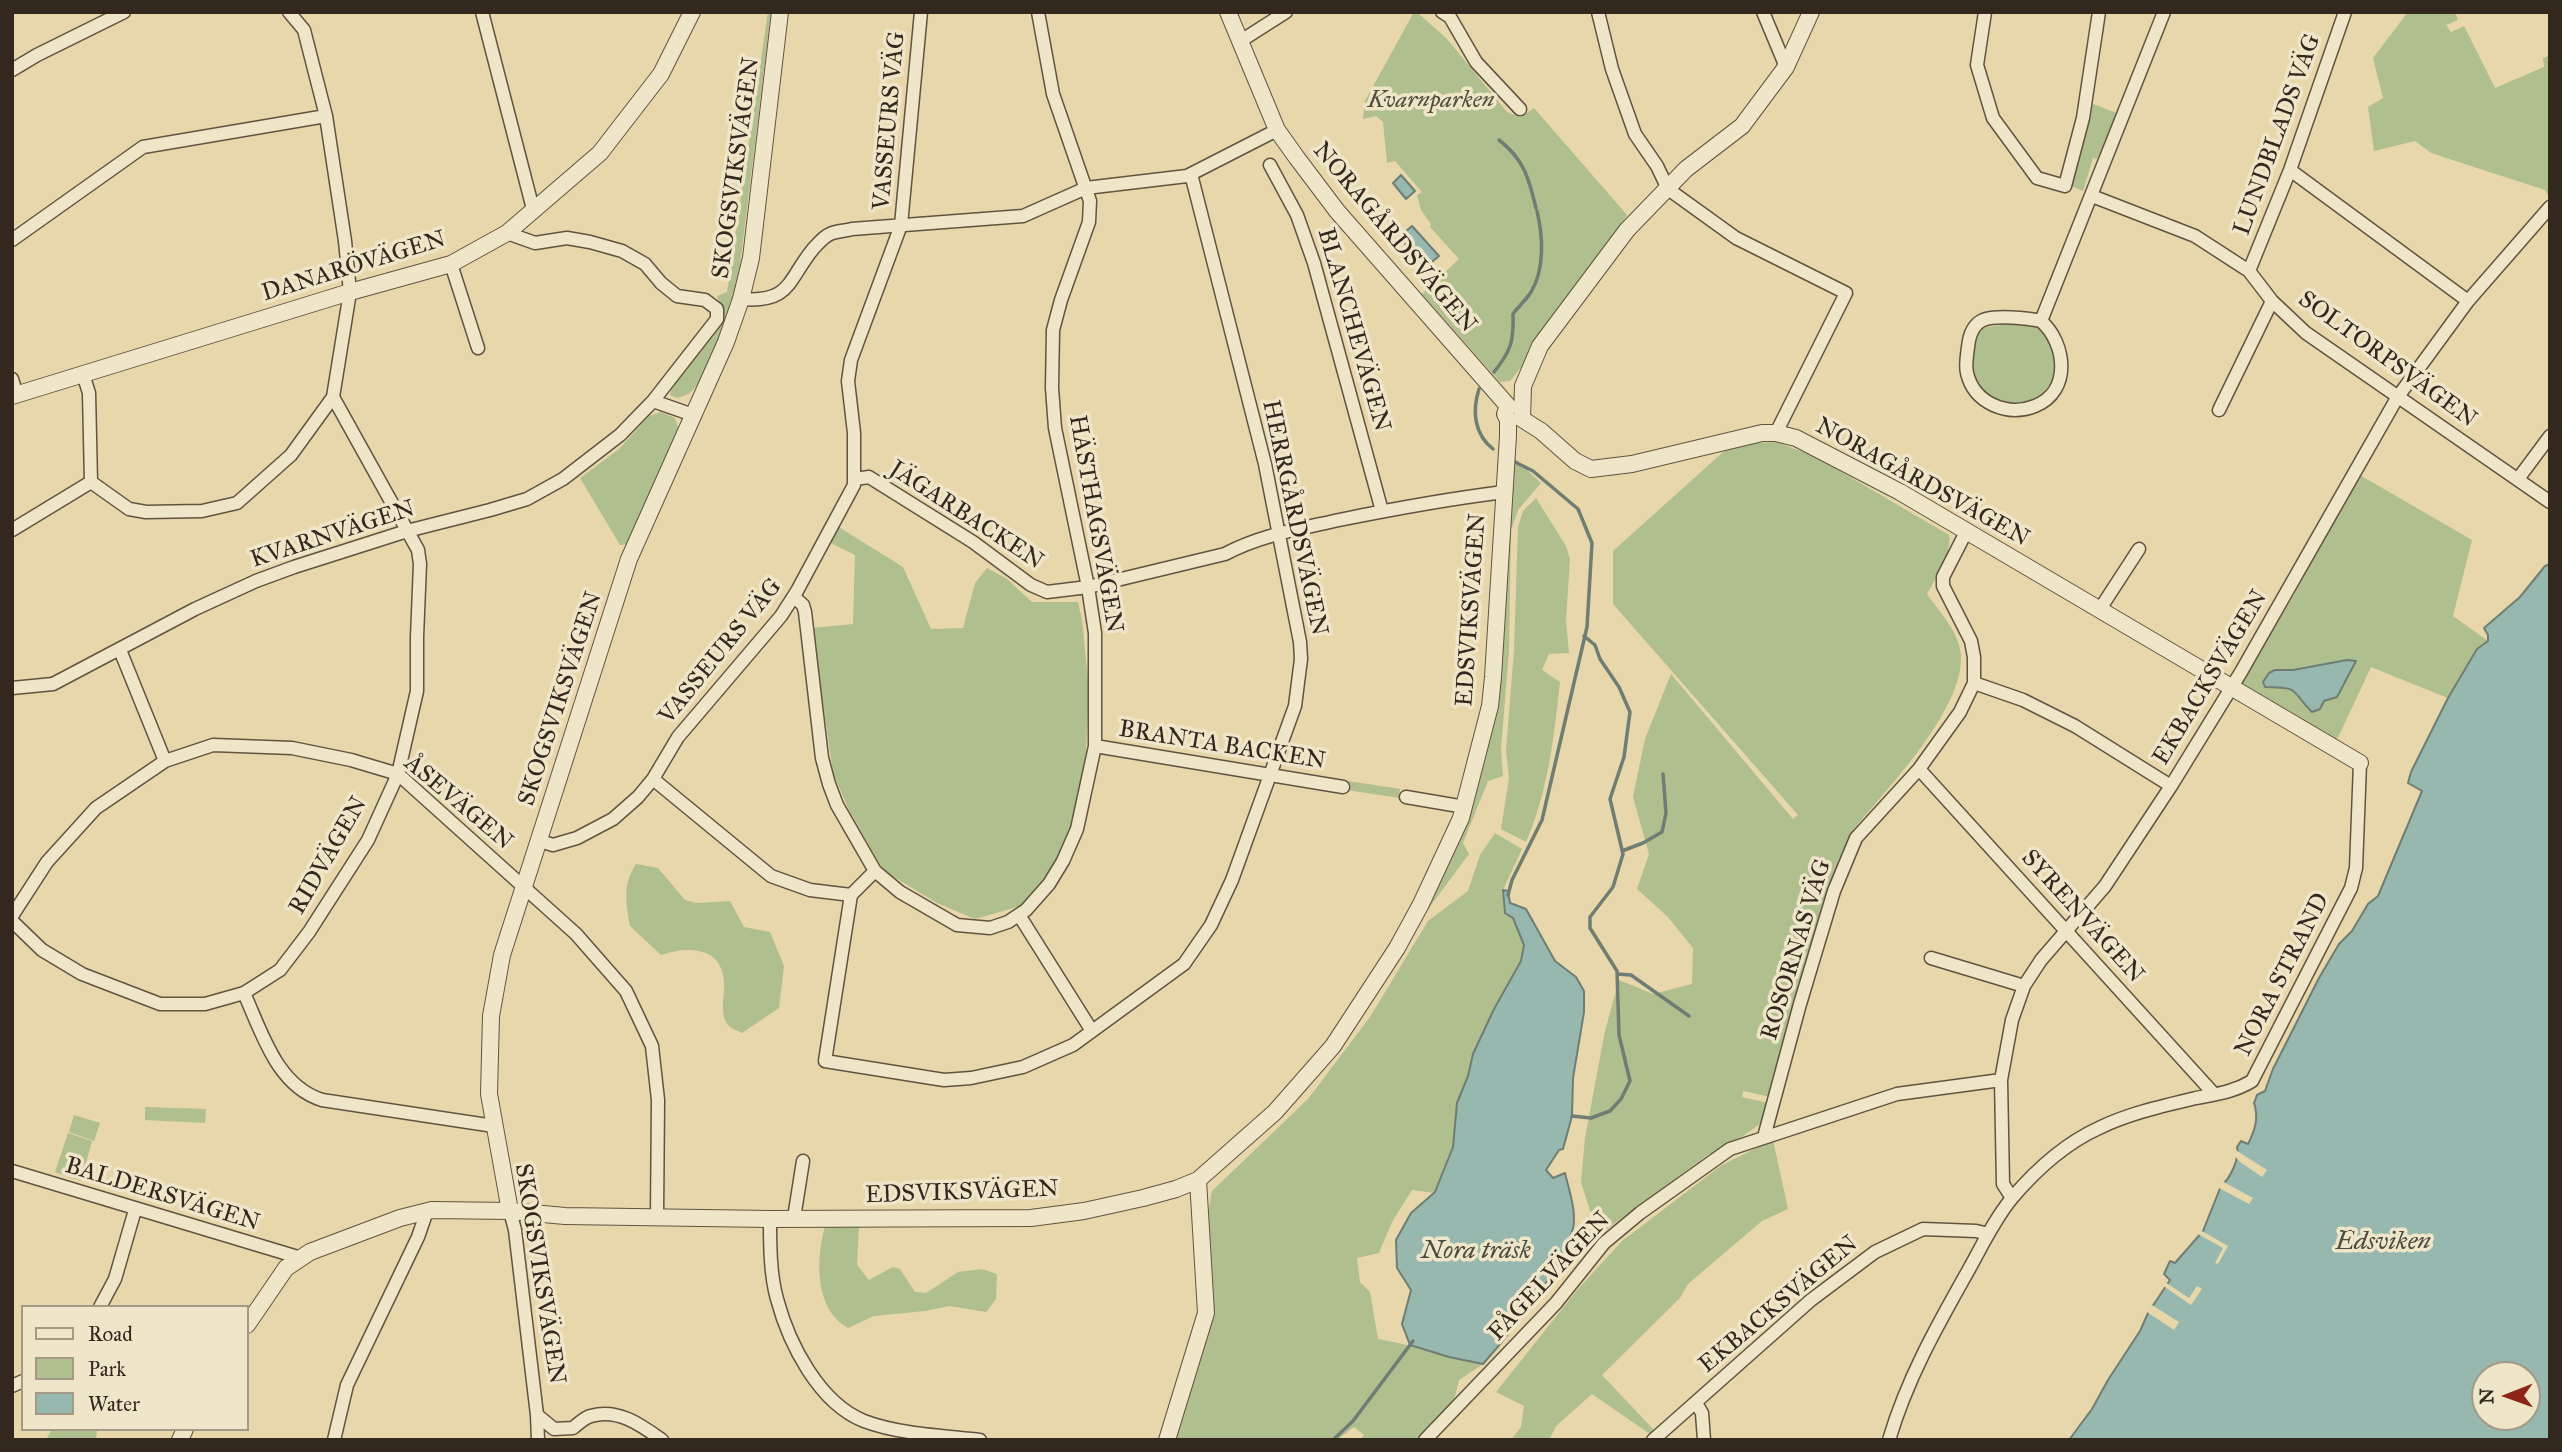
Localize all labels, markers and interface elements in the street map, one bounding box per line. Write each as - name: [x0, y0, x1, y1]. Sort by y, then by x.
- street label: VASSEURS VÄG: [868, 31, 912, 211]
- street label: LUNDBLADS VÄG: [2228, 31, 2328, 239]
- street label: SKOGSVIKSVÄGEN: [707, 55, 767, 281]
- park label: Kvarnparken: [1368, 87, 1494, 115]
- street label: NORAGÅRDSVÄGEN: [1306, 137, 1482, 339]
- street label: DANARÖVÄGEN: [259, 225, 449, 309]
- street label: BLANCHEVÄGEN: [1310, 225, 1396, 435]
- street label: SOLTORPSVÄGEN: [2292, 286, 2482, 434]
- street label: HERRGÅRDSVÄGEN: [1255, 397, 1333, 639]
- street label: NORAGÅRDSVÄGEN: [1810, 412, 2034, 554]
- street label: HÄSTHAGSVÄGEN: [1062, 413, 1128, 635]
- street label: JÄGARBACKEN: [883, 455, 1049, 577]
- street label: KVARNVÄGEN: [247, 495, 419, 575]
- street label: EDSVIKSVÄGEN: [1451, 512, 1493, 708]
- street label: VASSEURS VÄG: [653, 573, 789, 731]
- street label: EKBACKSVÄGEN: [2147, 585, 2275, 771]
- street label: SKOGSVIKSVÄGEN: [513, 588, 609, 810]
- street label: BRANTA BACKEN: [1117, 715, 1327, 777]
- street label: ÅSEVÄGEN: [398, 749, 518, 857]
- street label: RIDVÄGEN: [284, 792, 374, 920]
- street label: SYRENVÄGEN: [2015, 844, 2149, 990]
- street label: ROSORNAS VÄG: [1756, 856, 1838, 1044]
- street label: NORA STRAND: [2230, 889, 2336, 1061]
- street label: BALDERSVÄGEN: [61, 1152, 263, 1238]
- street label: SKOGSVIKSVÄGEN: [507, 1161, 571, 1387]
- street label: EDSVIKSVÄGEN: [865, 1175, 1059, 1211]
- street label: FÅGELVÄGEN: [1483, 1206, 1617, 1348]
- water label: Edsviken: [2335, 1227, 2431, 1259]
- street label: EKBACKSVÄGEN: [1694, 1230, 1864, 1380]
- water label: Nora träsk: [1421, 1236, 1531, 1268]
- legend: [21, 1305, 248, 1431]
- text: Road: [88, 1321, 133, 1347]
- text: Park: [88, 1356, 126, 1382]
- north arrow: [2471, 1361, 2541, 1431]
- text: N: [2475, 1388, 2498, 1405]
- text: Water: [88, 1391, 140, 1417]

